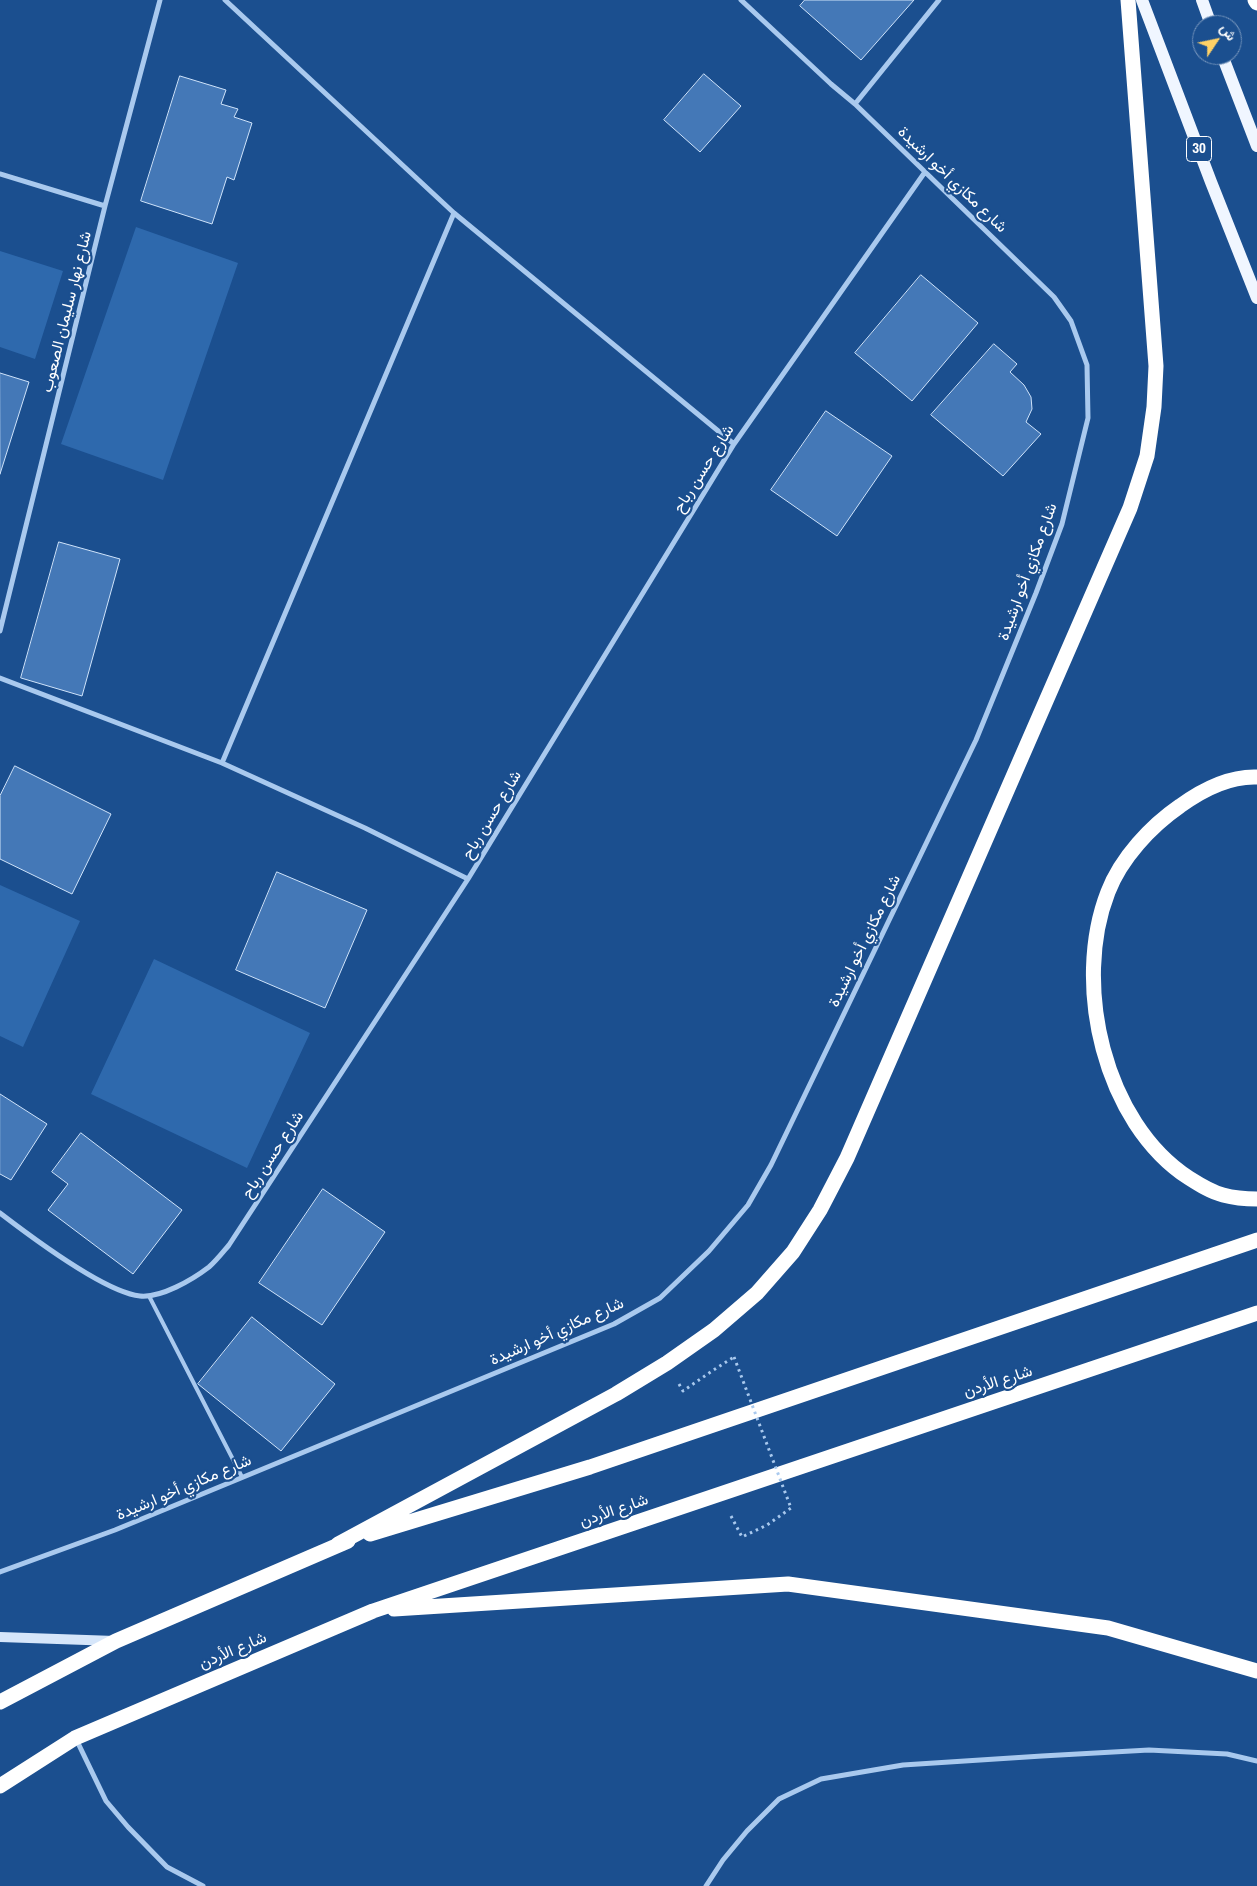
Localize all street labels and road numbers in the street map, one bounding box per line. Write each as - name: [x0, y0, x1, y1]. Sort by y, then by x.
- street label: شارع مكازي أخو ارشيدة: [893, 123, 1011, 237]
- road number: 30: [1186, 136, 1212, 162]
- street label: شارع نهار سليمان الصعوب: [38, 229, 96, 395]
- street label: شارع حسن رباح: [669, 422, 739, 516]
- street label: شارع مكازي أخو ارشيدة: [994, 501, 1062, 643]
- street label: شارع حسن رباح: [458, 767, 526, 863]
- street label: شارع مكازي أخو ارشيدة: [825, 872, 905, 1010]
- street label: شارع حسن رباح: [238, 1108, 308, 1202]
- street label: شارع مكازي أخو ارشيدة: [487, 1294, 627, 1370]
- street label: شارع الأردن: [961, 1362, 1035, 1402]
- street label: شارع مكازي أخو ارشيدة: [114, 1451, 254, 1525]
- street label: شارع الأردن: [577, 1490, 651, 1532]
- street label: شارع الأردن: [196, 1628, 270, 1674]

